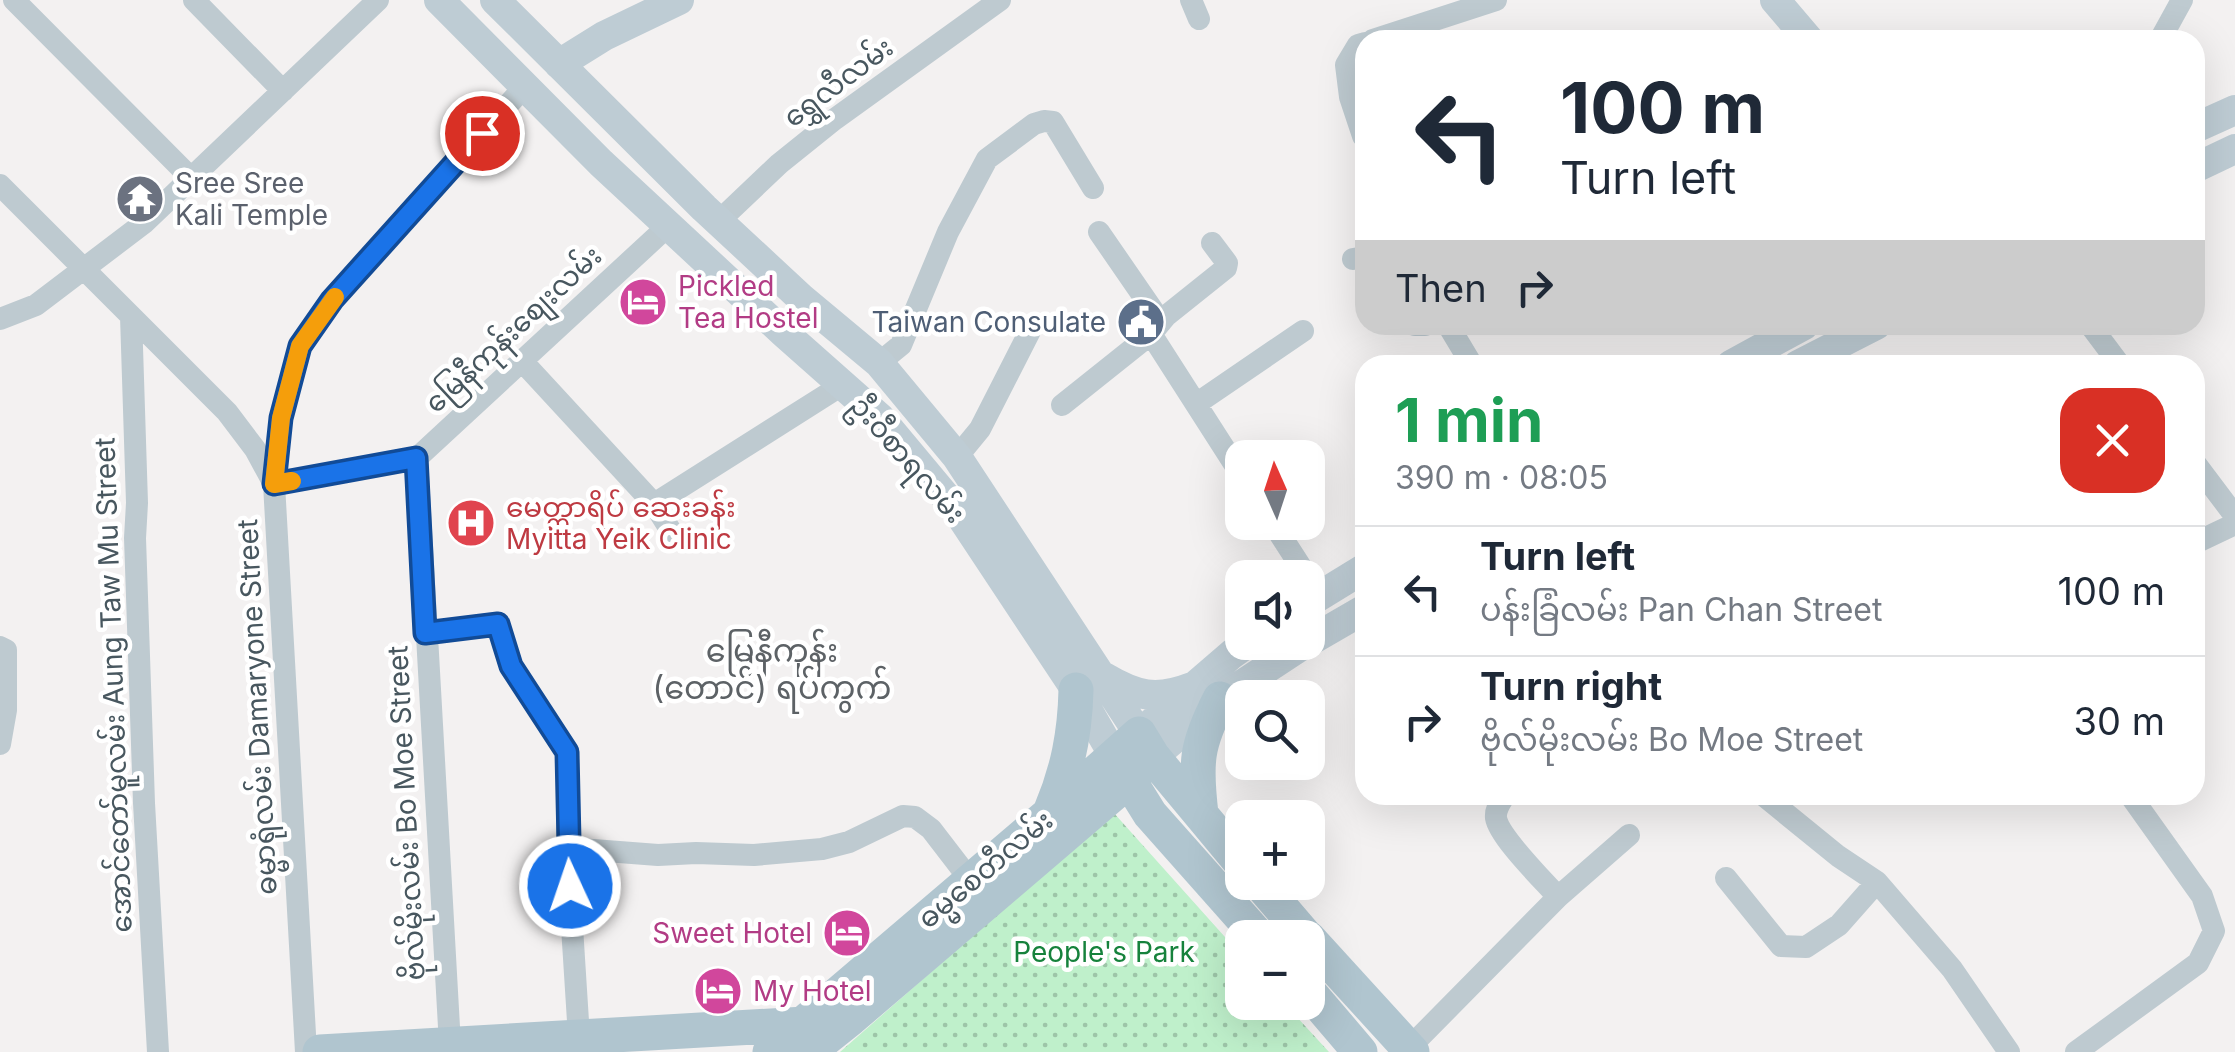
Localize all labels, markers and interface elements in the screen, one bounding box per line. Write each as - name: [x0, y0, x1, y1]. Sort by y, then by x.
- street label: ရွှေလီလမ်း: [776, 29, 903, 139]
- text: 100 m: [1560, 65, 1765, 150]
- icon: left: [1395, 70, 1525, 200]
- pin: [440, 91, 525, 176]
- icon: arrive: [455, 106, 510, 161]
- text: Turn left: [1560, 150, 1736, 205]
- place label: Sree Sree Kali Temple: [175, 166, 328, 232]
- temple icon: Sree Sree Kali Temple: [114, 173, 166, 225]
- street label: မြေနီကုန်းစျေးလမ်း: [417, 238, 612, 424]
- icon: right: [1507, 260, 1562, 315]
- text: Then: [1395, 265, 1487, 311]
- place label: Pickled Tea Hostel: [678, 269, 818, 335]
- hotel icon: Pickled Tea Hostel: [617, 276, 669, 328]
- public building icon: Taiwan Consulate: [1115, 296, 1167, 348]
- place label: Taiwan Consulate: [872, 305, 1106, 339]
- text: 1 min: [1395, 384, 1543, 456]
- street label: ဦးဝီစာရလမ်း: [839, 388, 973, 534]
- button: close: [2060, 388, 2165, 493]
- street label: အောင်တော်မူလမ်း Aung Taw Mu Street: [86, 437, 145, 933]
- north arrow: [1225, 440, 1325, 540]
- map controls: [1225, 440, 1325, 1020]
- text: 390 m · 08:05: [1395, 458, 1608, 497]
- place label: မေတ္တာရိပ် ဆေးခန်း Myitta Yeik Clinic: [506, 489, 736, 556]
- hospital icon: မေတ္တာရိပ် ဆေးခန်း Myitta Yeik Clinic: [445, 497, 497, 549]
- street label: ဓမ္မာရုံလမ်း Damaryone Street: [229, 518, 290, 896]
- text: Turn left: [1480, 533, 1635, 579]
- button: sound: [1225, 560, 1325, 660]
- icon: left: [1395, 564, 1450, 619]
- text: 100 m: [2058, 568, 2165, 614]
- text: ပန်းခြံလမ်း Pan Chan Street: [1480, 590, 1882, 629]
- district label: မြေနီကုန်း (တောင်) ရပ်ကွက်: [652, 628, 892, 714]
- street label: ဗိုလ်မိုးလမ်း Bo Moe Street: [379, 644, 438, 981]
- text: Turn right: [1480, 663, 1662, 709]
- button: search: [1225, 680, 1325, 780]
- icon: right: [1395, 694, 1450, 749]
- text: 30 m: [2074, 698, 2165, 744]
- text: ဗိုလ်မိုးလမ်း Bo Moe Street: [1480, 720, 1863, 759]
- button: +: [1225, 800, 1325, 900]
- street label: ဓမ္မစေတီလမ်း: [910, 802, 1064, 940]
- position arrow: [518, 834, 622, 938]
- hotel icon: Sweet Hotel: [821, 907, 873, 959]
- place label: Sweet Hotel: [652, 916, 812, 950]
- button: −: [1225, 920, 1325, 1020]
- park label: People's Park: [1013, 935, 1195, 969]
- hotel icon: My Hotel: [692, 965, 744, 1017]
- place label: My Hotel: [753, 974, 872, 1008]

